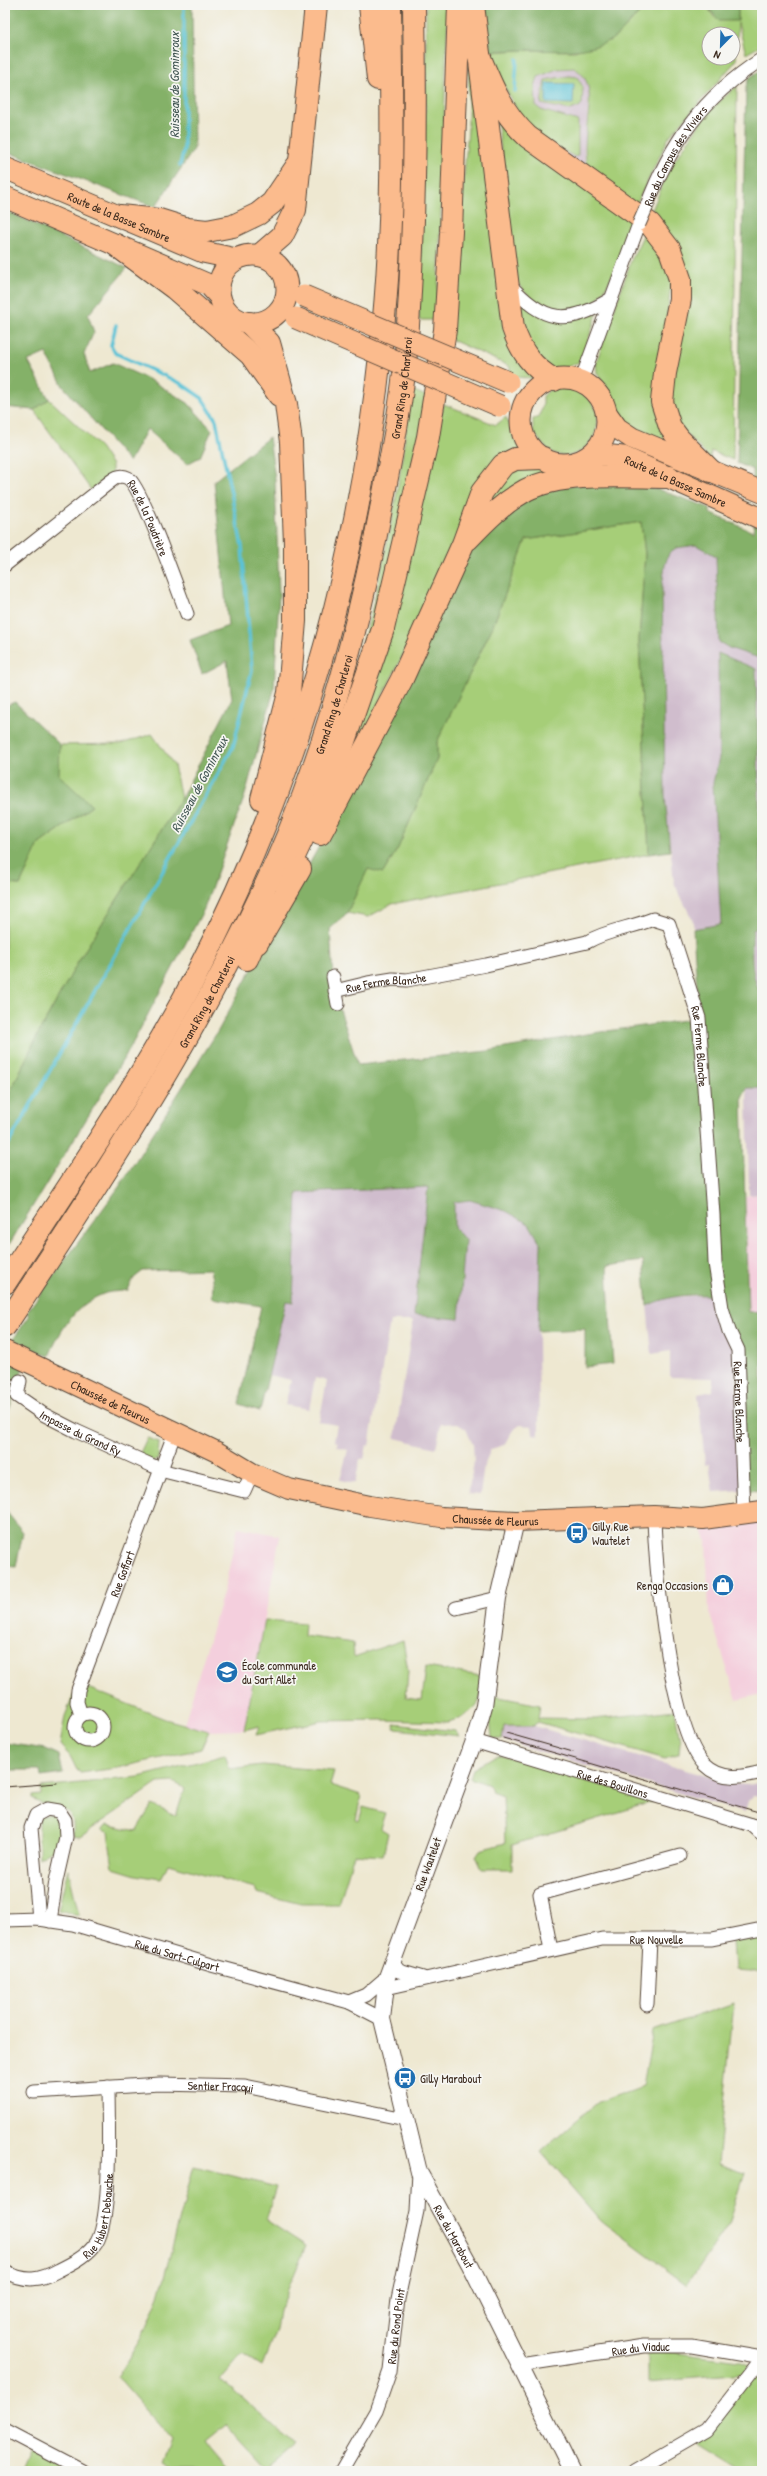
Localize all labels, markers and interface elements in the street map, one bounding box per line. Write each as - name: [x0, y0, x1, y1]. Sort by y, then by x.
- north arrow: [701, 26, 741, 66]
- water label: Ruisseau de Gominroux: [165, 31, 183, 138]
- text: N: [712, 48, 723, 63]
- street label: Rue du Campus des Viviers: [639, 101, 711, 208]
- street label: Route de la Basse Sambre: [65, 187, 173, 246]
- street label: Grand Ring de Charleroi: [386, 336, 416, 440]
- street label: Route de la Basse Sambre: [622, 450, 730, 511]
- street label: Rue de la Poudrière: [124, 476, 173, 559]
- street label: Grand Ring de Charleroi: [310, 653, 356, 756]
- water label: Ruisseau de Gominroux: [166, 732, 232, 835]
- street label: Grand Ring de Charleroi: [174, 952, 238, 1051]
- street label: Rue Ferme Blanche: [344, 968, 428, 997]
- street label: Rue Ferme Blanche: [687, 1004, 712, 1088]
- street label: Rue Ferme Blanche: [730, 1361, 750, 1443]
- street label: Chaussée de Fleurus: [68, 1375, 154, 1428]
- street label: Impasse du Grand Ry: [36, 1406, 124, 1459]
- street label: Chaussée de Fleurus: [452, 1509, 539, 1530]
- place label: Gilly Rue Wautelet: [592, 1518, 631, 1549]
- bus stop icon: Gilly Rue Wautelet: [564, 1520, 590, 1546]
- street label: Rue Goffart: [105, 1547, 139, 1599]
- shop icon: Renga Occasions: [710, 1572, 736, 1598]
- place label: Renga Occasions: [637, 1577, 708, 1594]
- place label: École communale du Sart Allet: [242, 1657, 316, 1688]
- school or university icon: École communale du Sart Allet: [214, 1659, 240, 1685]
- street label: Rue des Bouillons: [575, 1764, 651, 1802]
- street label: Rue Wautelet: [410, 1834, 446, 1893]
- street label: Rue Nouvelle: [630, 1931, 683, 1948]
- street label: Rue du Sart-Culpart: [133, 1934, 222, 1975]
- bus stop icon: Gilly Marabout: [392, 2065, 418, 2091]
- place label: Gilly Marabout: [420, 2070, 482, 2087]
- street label: Sentier Fracqui: [187, 2076, 255, 2096]
- street label: Rue Hubert Debauche: [78, 2173, 117, 2262]
- street label: Rue du Marabout: [430, 2202, 479, 2272]
- street label: Rue du Rond Point: [382, 2286, 409, 2365]
- street label: Rue du Viaduc: [610, 2338, 670, 2359]

